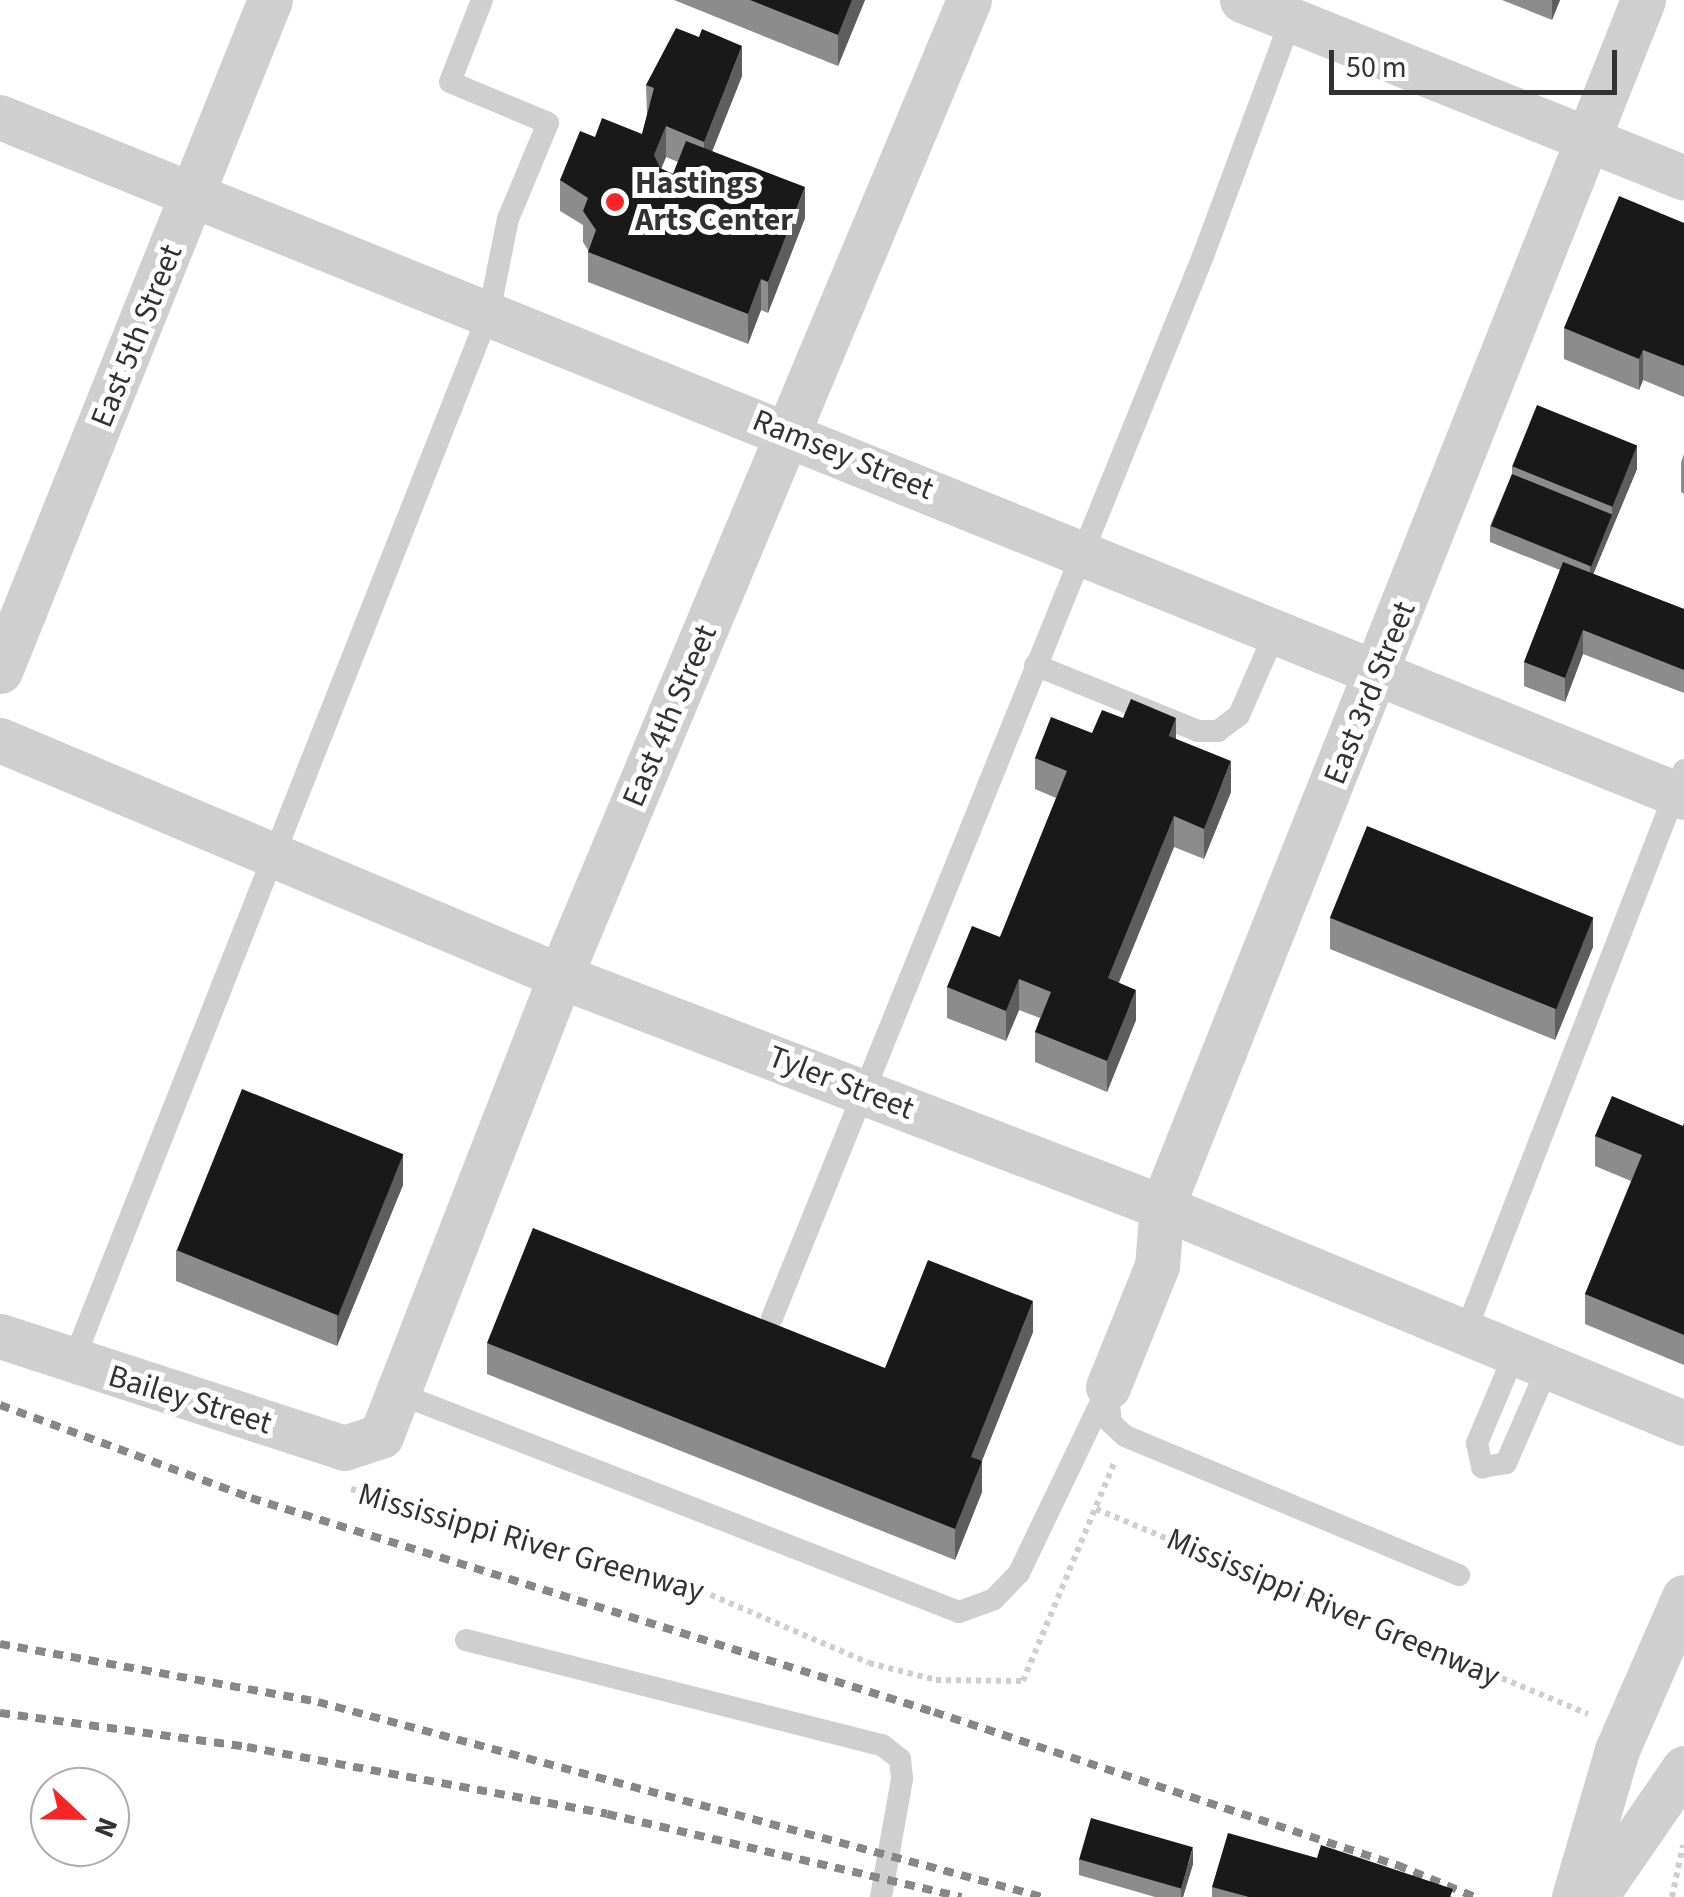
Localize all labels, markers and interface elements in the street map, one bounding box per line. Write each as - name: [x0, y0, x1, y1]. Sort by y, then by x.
- scale bar: [1334, 30, 1622, 92]
- text: 50 m: [1346, 46, 1407, 89]
- place label: Hastings Arts Center: [635, 165, 793, 240]
- marker: Hastings Arts Center: [604, 191, 626, 213]
- street label: East 5th Street: [83, 239, 191, 433]
- street label: Ramsey Street: [747, 401, 939, 509]
- street label: East 3rd Street: [1316, 596, 1424, 790]
- street label: East 4th Street: [614, 619, 726, 813]
- street label: Tyler Street: [763, 1038, 919, 1128]
- street label: Bailey Street: [104, 1357, 276, 1443]
- street label: Mississippi River Greenway: [354, 1475, 708, 1611]
- street label: Mississippi River Greenway: [1161, 1520, 1505, 1696]
- north arrow: [30, 1767, 130, 1867]
- text: N: [84, 1811, 128, 1844]

